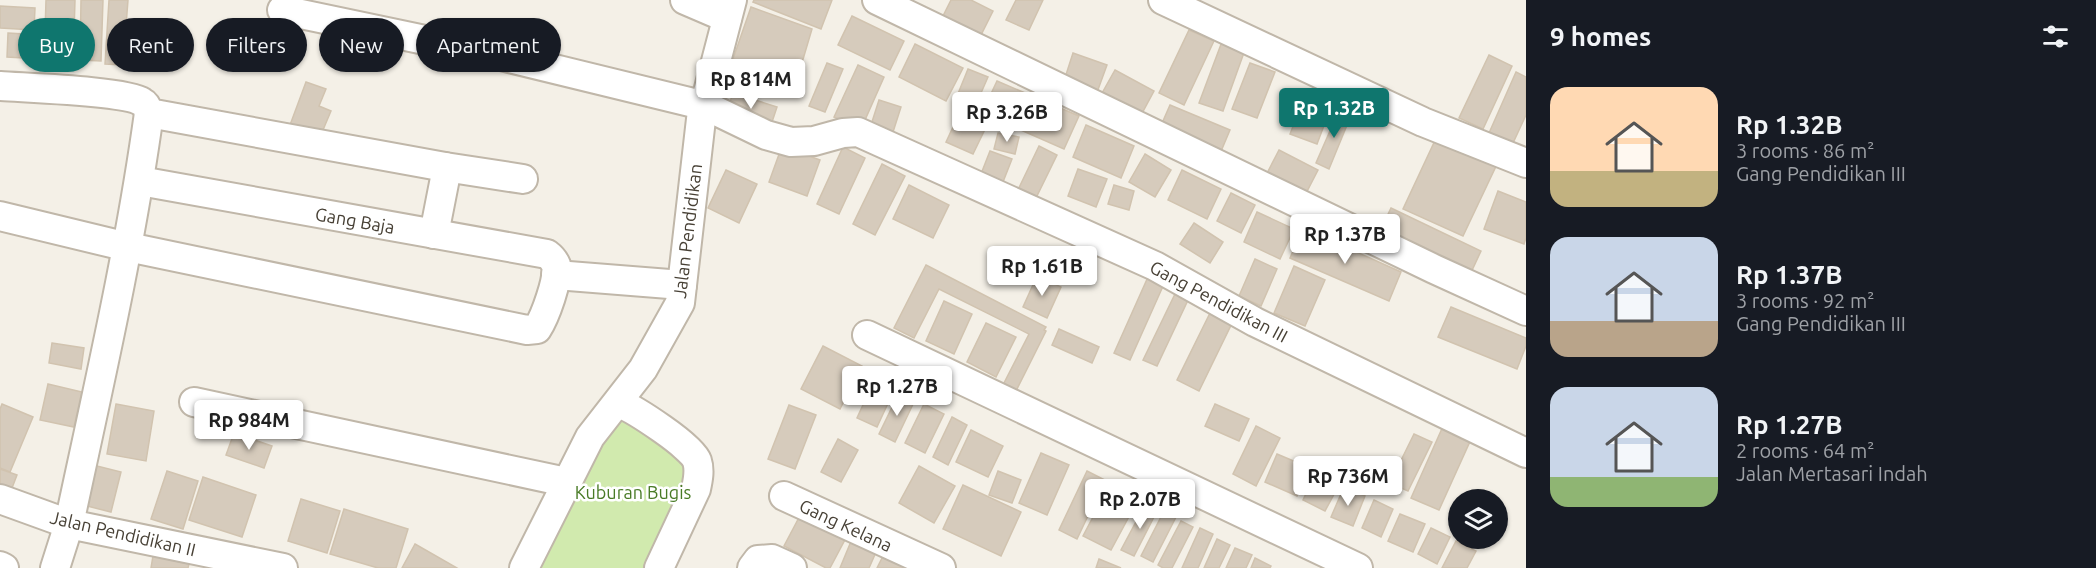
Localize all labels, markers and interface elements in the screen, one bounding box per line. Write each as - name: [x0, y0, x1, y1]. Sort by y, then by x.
- chip: Buy: [18, 18, 95, 72]
- chip: Rent: [107, 18, 194, 72]
- chip: Filters: [206, 18, 307, 72]
- chip: New: [319, 18, 404, 72]
- chip: Apartment: [416, 18, 561, 72]
- icon: filters: [2039, 20, 2072, 53]
- text: 9 homes: [1550, 22, 1651, 51]
- pin: Rp 814M: [696, 59, 806, 110]
- text: Rp 814M: [710, 67, 792, 90]
- pin: Rp 1.32B: [1272, 88, 1396, 139]
- pin: Rp 3.26B: [945, 92, 1069, 143]
- text: Rp 1.32B: [1293, 96, 1375, 119]
- text: Rp 3.26B: [966, 100, 1048, 123]
- text: Rp 1.32B: [1736, 110, 1842, 139]
- icon: home: [1598, 111, 1670, 183]
- text: 3 rooms · 86 m²: [1736, 139, 1874, 162]
- text: Gang Pendidikan III: [1736, 162, 1906, 185]
- street label: Jalan Pendidikan: [669, 163, 705, 299]
- street label: Gang Baja: [314, 203, 396, 237]
- pin: Rp 1.37B: [1283, 214, 1407, 265]
- text: Rp 1.37B: [1304, 222, 1386, 245]
- pin: Rp 1.61B: [980, 246, 1104, 297]
- text: Rp 1.61B: [1001, 254, 1083, 277]
- street label: Gang Pendidikan III: [1147, 256, 1291, 346]
- text: Rp 1.37B: [1736, 260, 1842, 289]
- icon: home: [1598, 261, 1670, 333]
- text: 3 rooms · 92 m²: [1736, 289, 1874, 312]
- text: Gang Pendidikan III: [1736, 312, 1906, 335]
- pin: Rp 1.27B: [835, 366, 959, 417]
- text: Rp 1.27B: [856, 374, 938, 397]
- pin: Rp 984M: [194, 400, 304, 451]
- text: Rp 984M: [208, 408, 290, 431]
- text: Rp 1.27B: [1736, 410, 1842, 439]
- icon: home: [1598, 411, 1670, 483]
- text: 2 rooms · 64 m²: [1736, 439, 1874, 462]
- pin: Rp 736M: [1293, 456, 1403, 507]
- text: Jalan Mertasari Indah: [1736, 462, 1928, 485]
- text: Rp 736M: [1307, 464, 1389, 487]
- pin: Rp 2.07B: [1078, 479, 1202, 530]
- park label: Kuburan Bugis: [575, 482, 692, 502]
- text: Rp 2.07B: [1099, 487, 1181, 510]
- map controls: [1448, 489, 1508, 549]
- button: layers: [1448, 489, 1508, 549]
- street label: Gang Kelana: [796, 495, 896, 555]
- street label: Jalan Pendidikan II: [48, 507, 198, 559]

